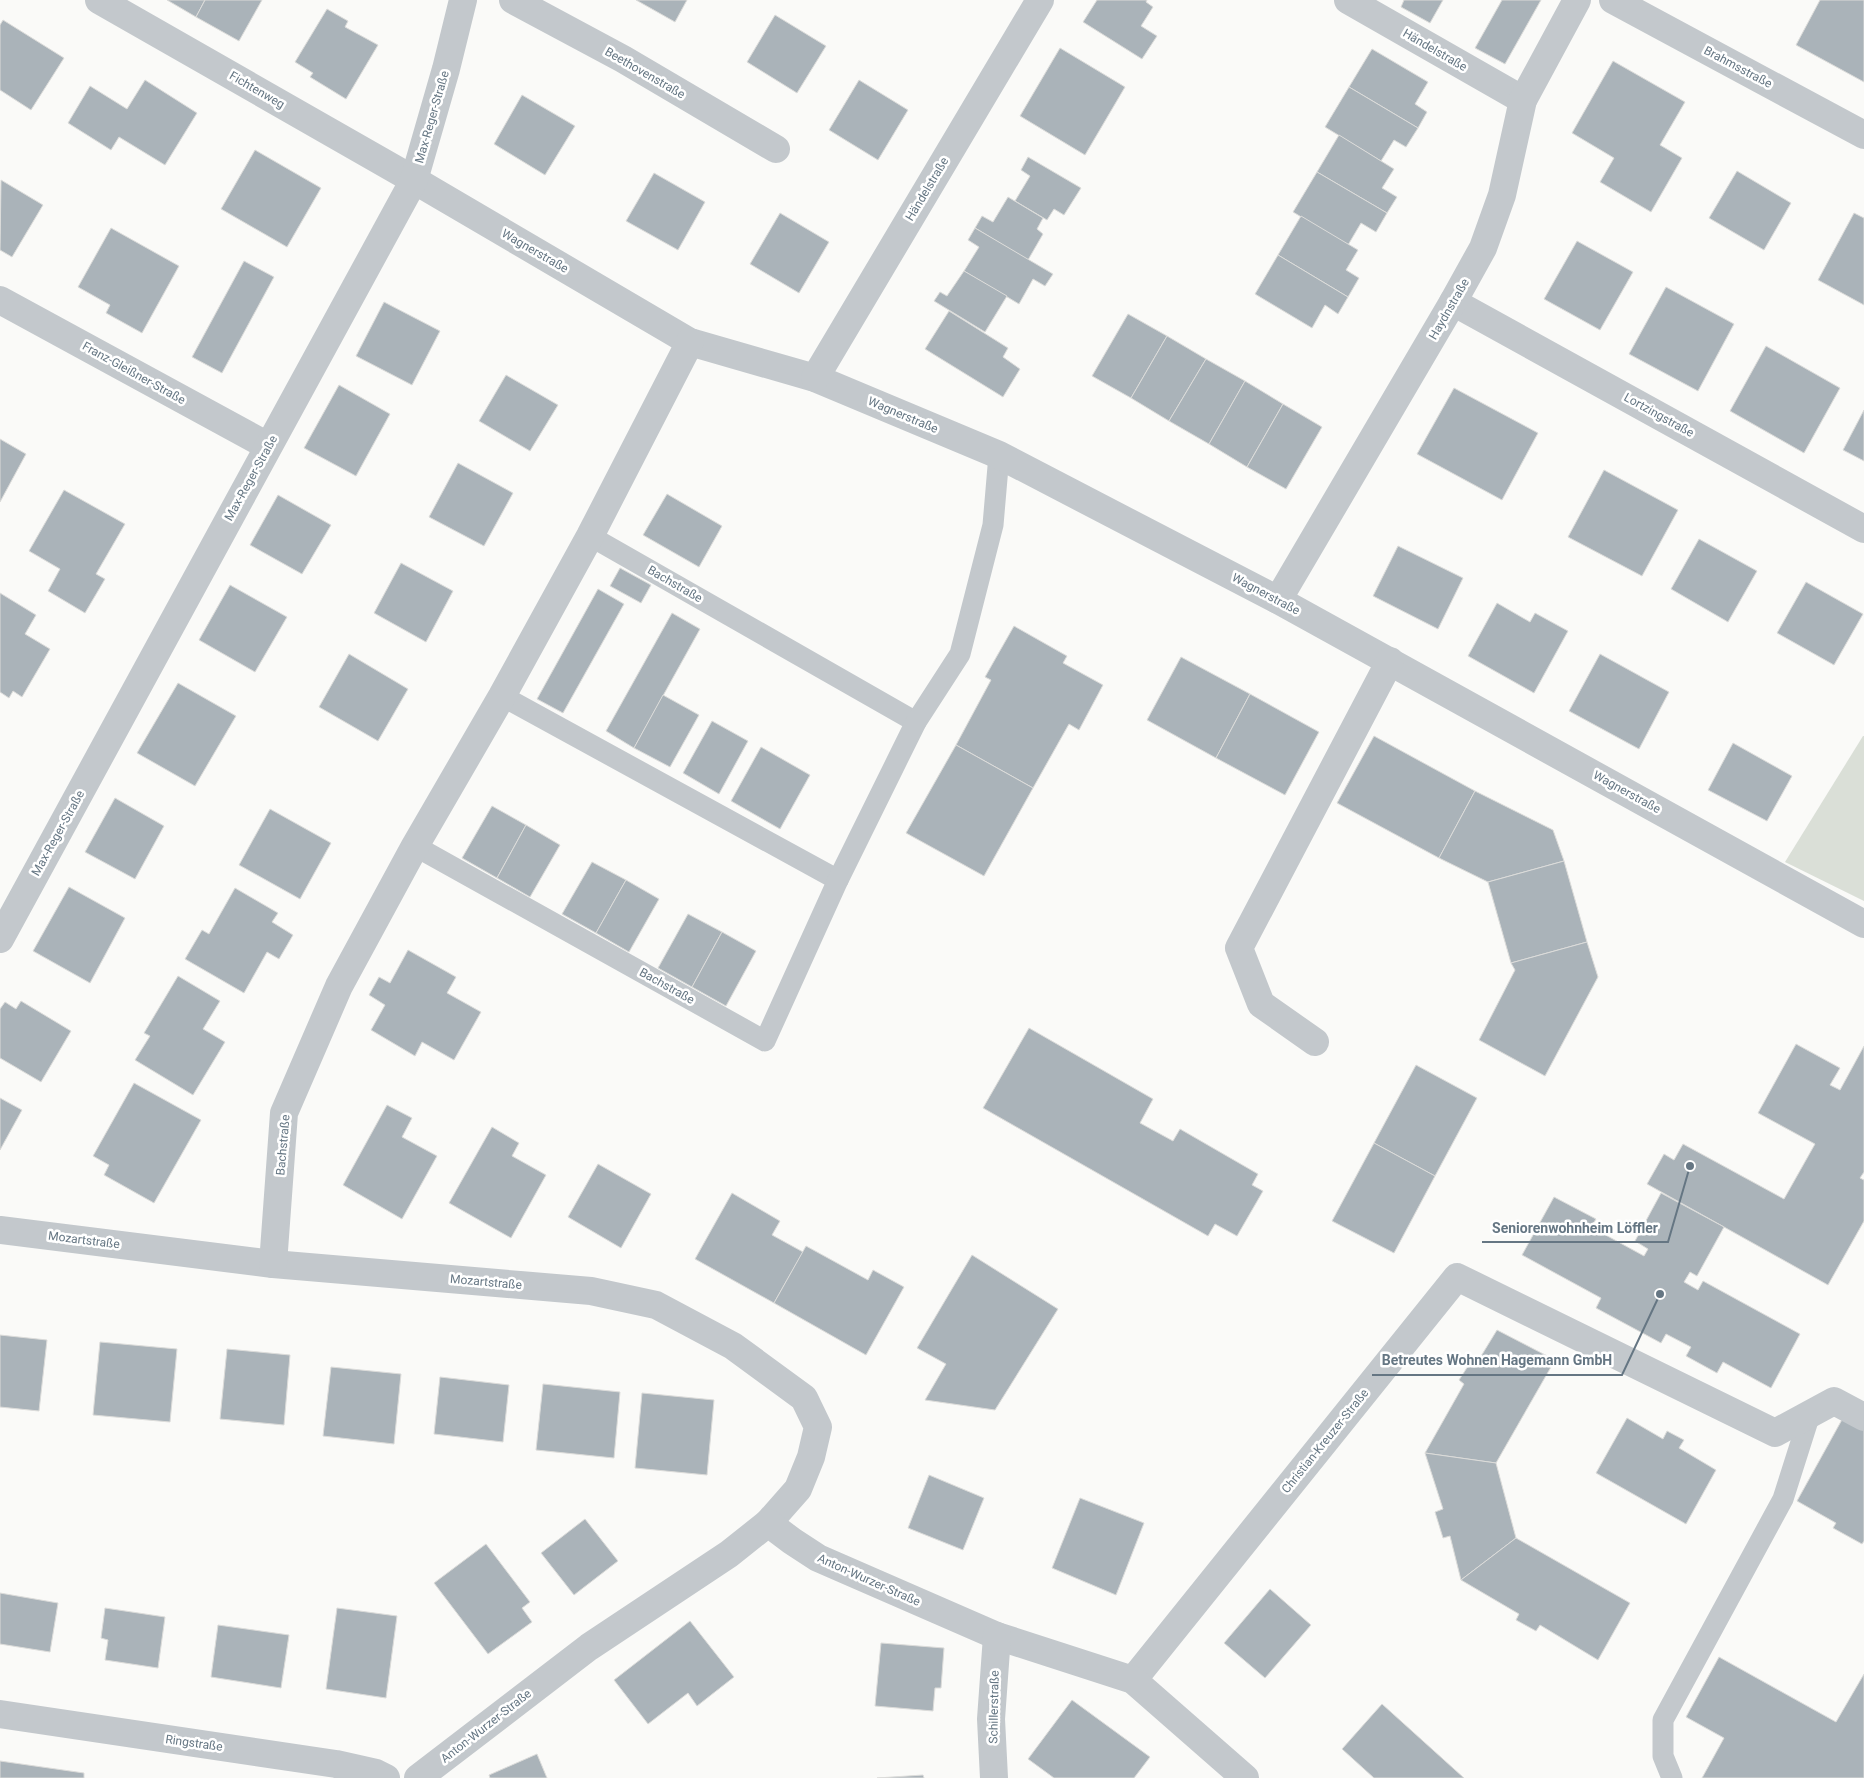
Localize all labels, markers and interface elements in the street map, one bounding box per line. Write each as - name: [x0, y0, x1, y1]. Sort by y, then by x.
- street label: Händelstraße: [1400, 26, 1470, 74]
- street label: Brahmsstraße: [1702, 43, 1774, 91]
- street label: Beethovenstraße: [602, 44, 688, 102]
- street label: Fichtenweg: [227, 69, 287, 111]
- street label: Max-Reger-Straße: [412, 69, 452, 165]
- street label: Händelstraße: [903, 155, 951, 223]
- street label: Wagnerstraße: [499, 226, 571, 276]
- street label: Haydnstraße: [1426, 276, 1472, 342]
- street label: Franz-Gleißner-Straße: [80, 339, 188, 407]
- street label: Lortzingstraße: [1622, 390, 1696, 440]
- street label: Wagnerstraße: [866, 394, 940, 436]
- street label: Max-Reger-Straße: [222, 433, 280, 523]
- street label: Bachstraße: [645, 563, 705, 605]
- street label: Wagnerstraße: [1230, 570, 1302, 618]
- street label: Wagnerstraße: [1591, 768, 1663, 816]
- street label: Max-Reger-Straße: [29, 788, 87, 878]
- street label: Bachstraße: [637, 965, 697, 1007]
- street label: Bachstraße: [273, 1114, 293, 1176]
- callout: Seniorenwohnheim Löffler: [1482, 1213, 1668, 1242]
- text: Seniorenwohnheim Löffler: [1492, 1220, 1658, 1236]
- street label: Mozartstraße: [47, 1229, 121, 1251]
- street label: Mozartstraße: [450, 1272, 522, 1292]
- callout: Betreutes Wohnen Hagemann GmbH: [1372, 1346, 1622, 1375]
- text: Betreutes Wohnen Hagemann GmbH: [1382, 1352, 1612, 1368]
- street label: Christian-Kreuzer-Straße: [1279, 1386, 1371, 1496]
- street label: Anton-Wurzer-Straße: [816, 1551, 922, 1609]
- street label: Schillerstraße: [986, 1670, 1002, 1744]
- street label: Anton-Wurzer-Straße: [438, 1686, 534, 1766]
- street label: Ringstraße: [164, 1732, 224, 1754]

